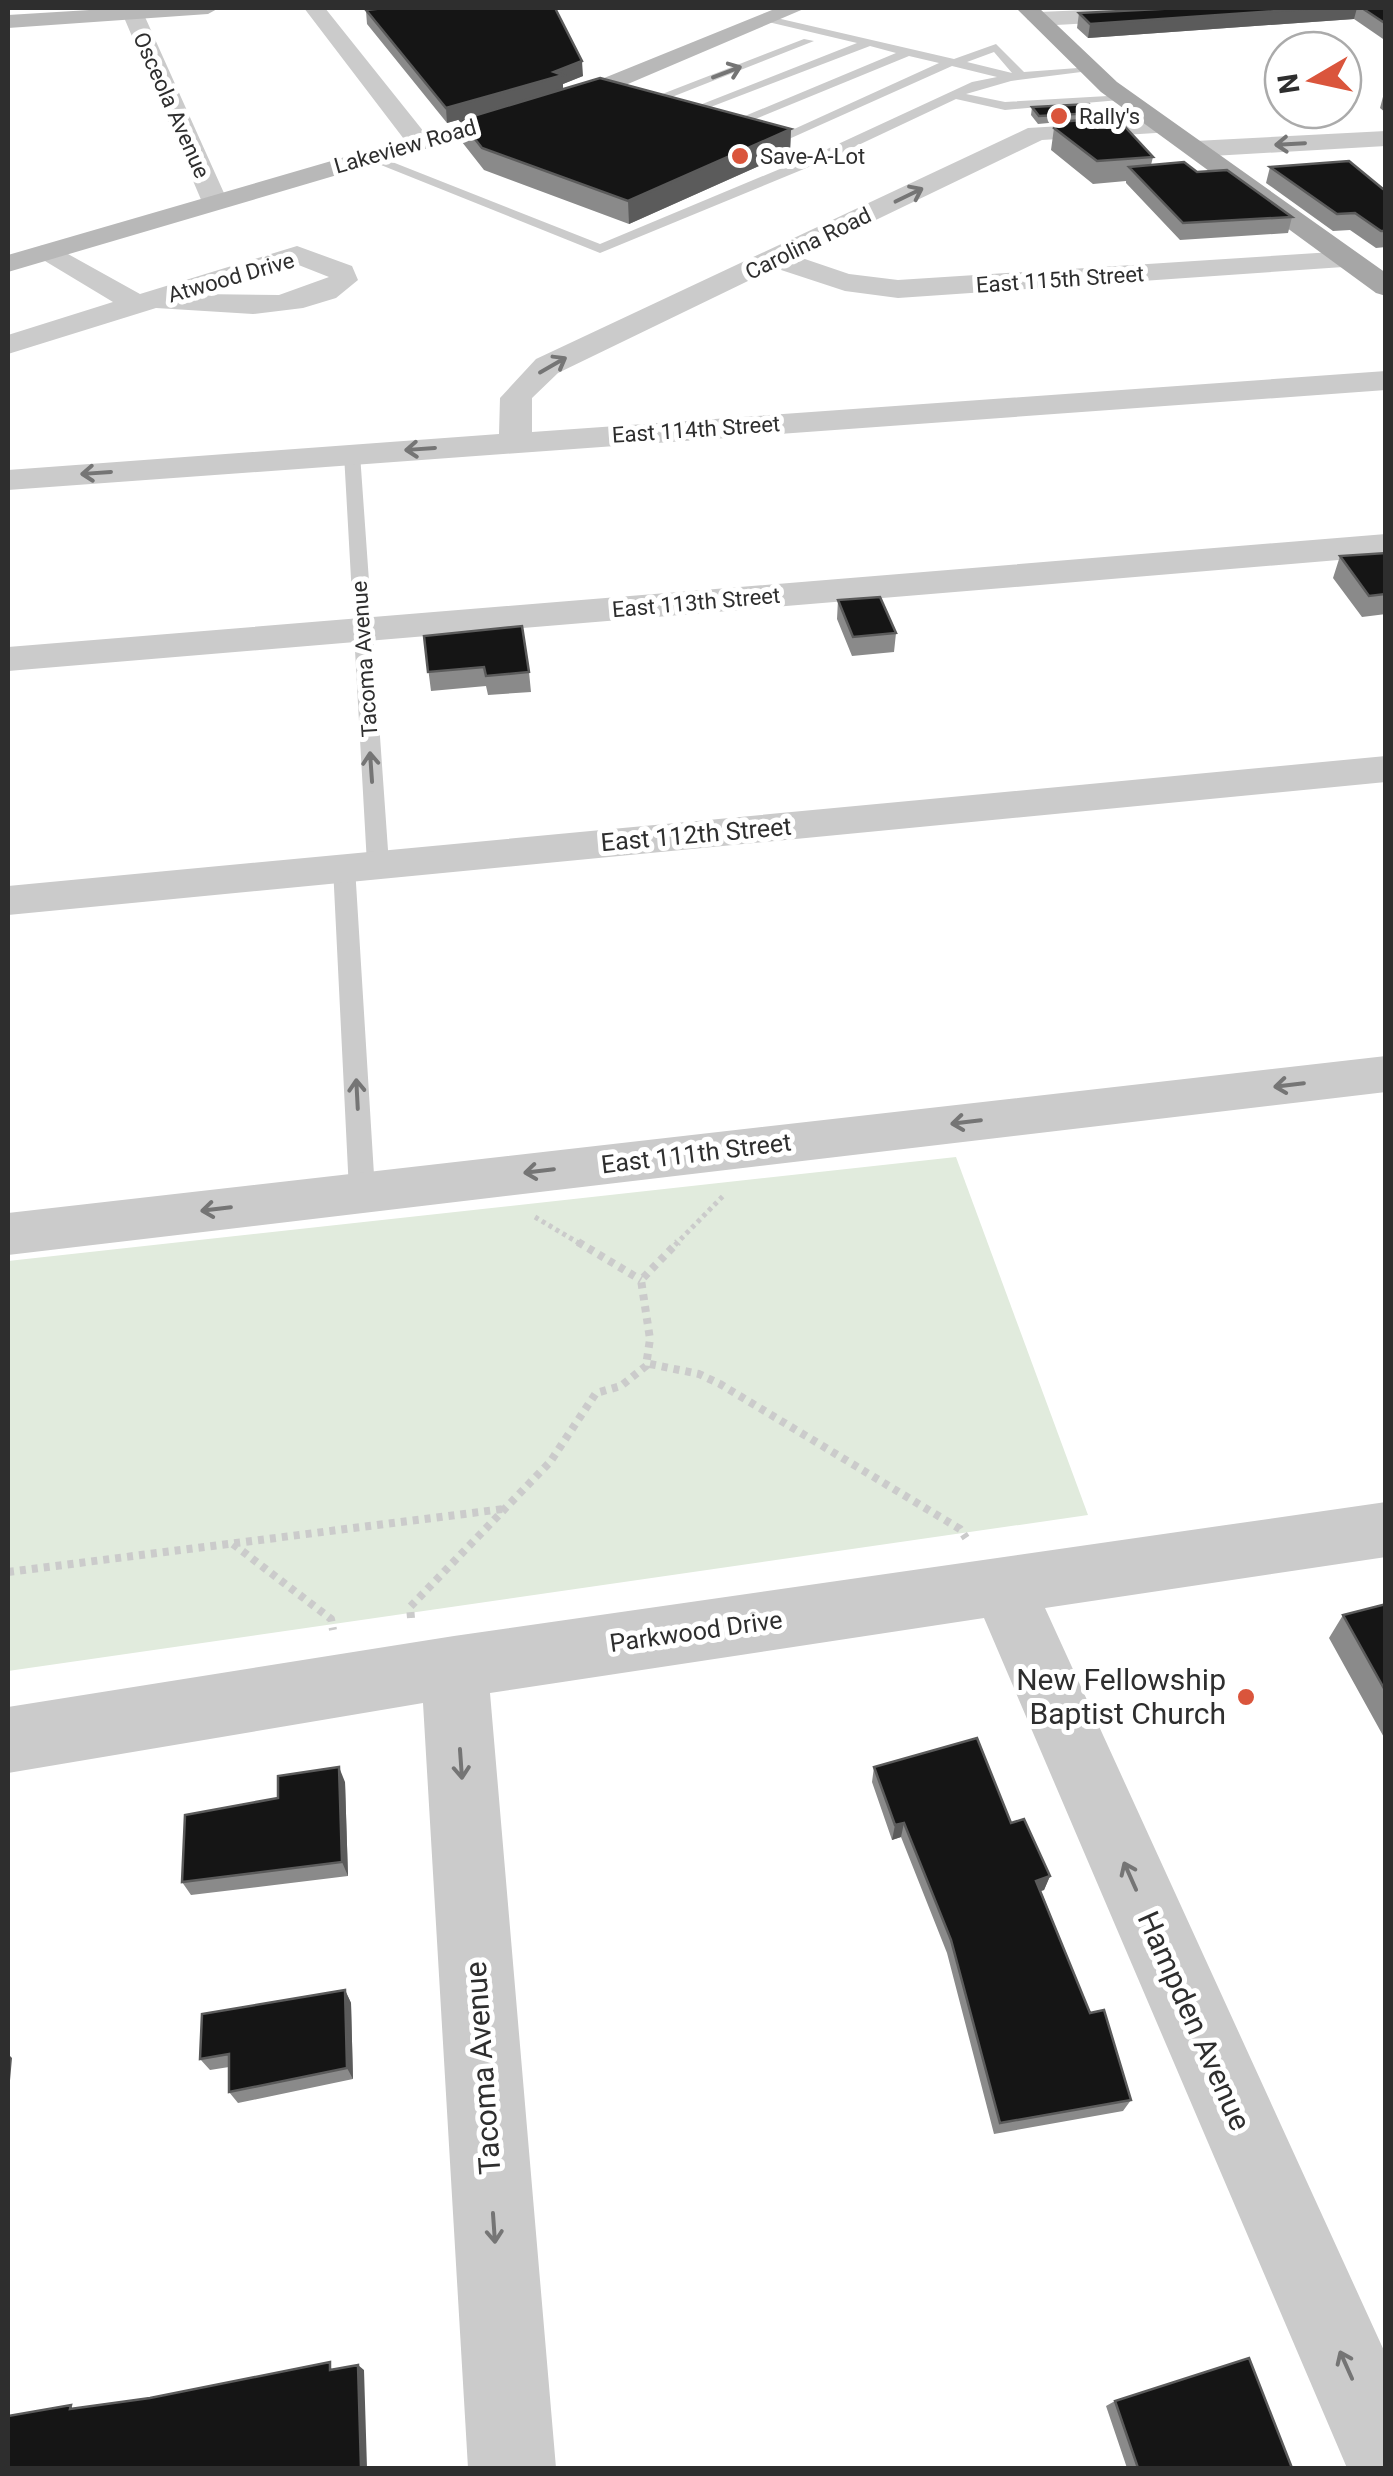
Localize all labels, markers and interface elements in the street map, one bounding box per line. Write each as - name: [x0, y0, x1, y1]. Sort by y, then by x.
- street label: Osceola Avenue: [128, 28, 215, 182]
- north arrow: [1263, 30, 1363, 130]
- one-way arrow: [710, 62, 741, 80]
- text: N: [1271, 71, 1307, 96]
- place label: Rally's: [1079, 104, 1140, 129]
- marker: Rally's: [1048, 105, 1070, 127]
- street label: Lakeview Road: [331, 114, 479, 179]
- one-way arrow: [1275, 135, 1307, 154]
- place label: Save-A-Lot: [760, 144, 865, 169]
- marker: Save-A-Lot: [729, 145, 751, 167]
- one-way arrow: [893, 184, 923, 203]
- street label: Carolina Road: [741, 202, 875, 285]
- street label: Atwood Drive: [165, 248, 297, 307]
- street label: East 115th Street: [975, 261, 1145, 298]
- one-way arrow: [538, 354, 567, 374]
- street label: East 114th Street: [611, 411, 781, 448]
- one-way arrow: [404, 440, 436, 459]
- one-way arrow: [80, 464, 112, 483]
- street label: Tacoma Avenue: [347, 580, 382, 738]
- street label: East 113th Street: [611, 583, 781, 622]
- one-way arrow: [361, 751, 380, 783]
- street label: East 112th Street: [599, 812, 793, 857]
- one-way arrow: [1273, 1076, 1305, 1095]
- one-way arrow: [347, 1078, 366, 1110]
- one-way arrow: [950, 1113, 982, 1132]
- street label: East 111th Street: [599, 1127, 793, 1180]
- one-way arrow: [523, 1162, 555, 1181]
- one-way arrow: [200, 1200, 232, 1219]
- street label: Parkwood Drive: [608, 1605, 784, 1658]
- place label: New Fellowship Baptist Church: [1016, 1662, 1226, 1731]
- marker: New Fellowship Baptist Church: [1235, 1686, 1257, 1708]
- one-way arrow: [452, 1747, 471, 1780]
- one-way arrow: [1120, 1861, 1138, 1892]
- street label: Hampden Avenue: [1131, 1906, 1258, 2136]
- street label: Tacoma Avenue: [458, 1960, 507, 2176]
- one-way arrow: [485, 2211, 504, 2243]
- one-way arrow: [1336, 2350, 1354, 2381]

